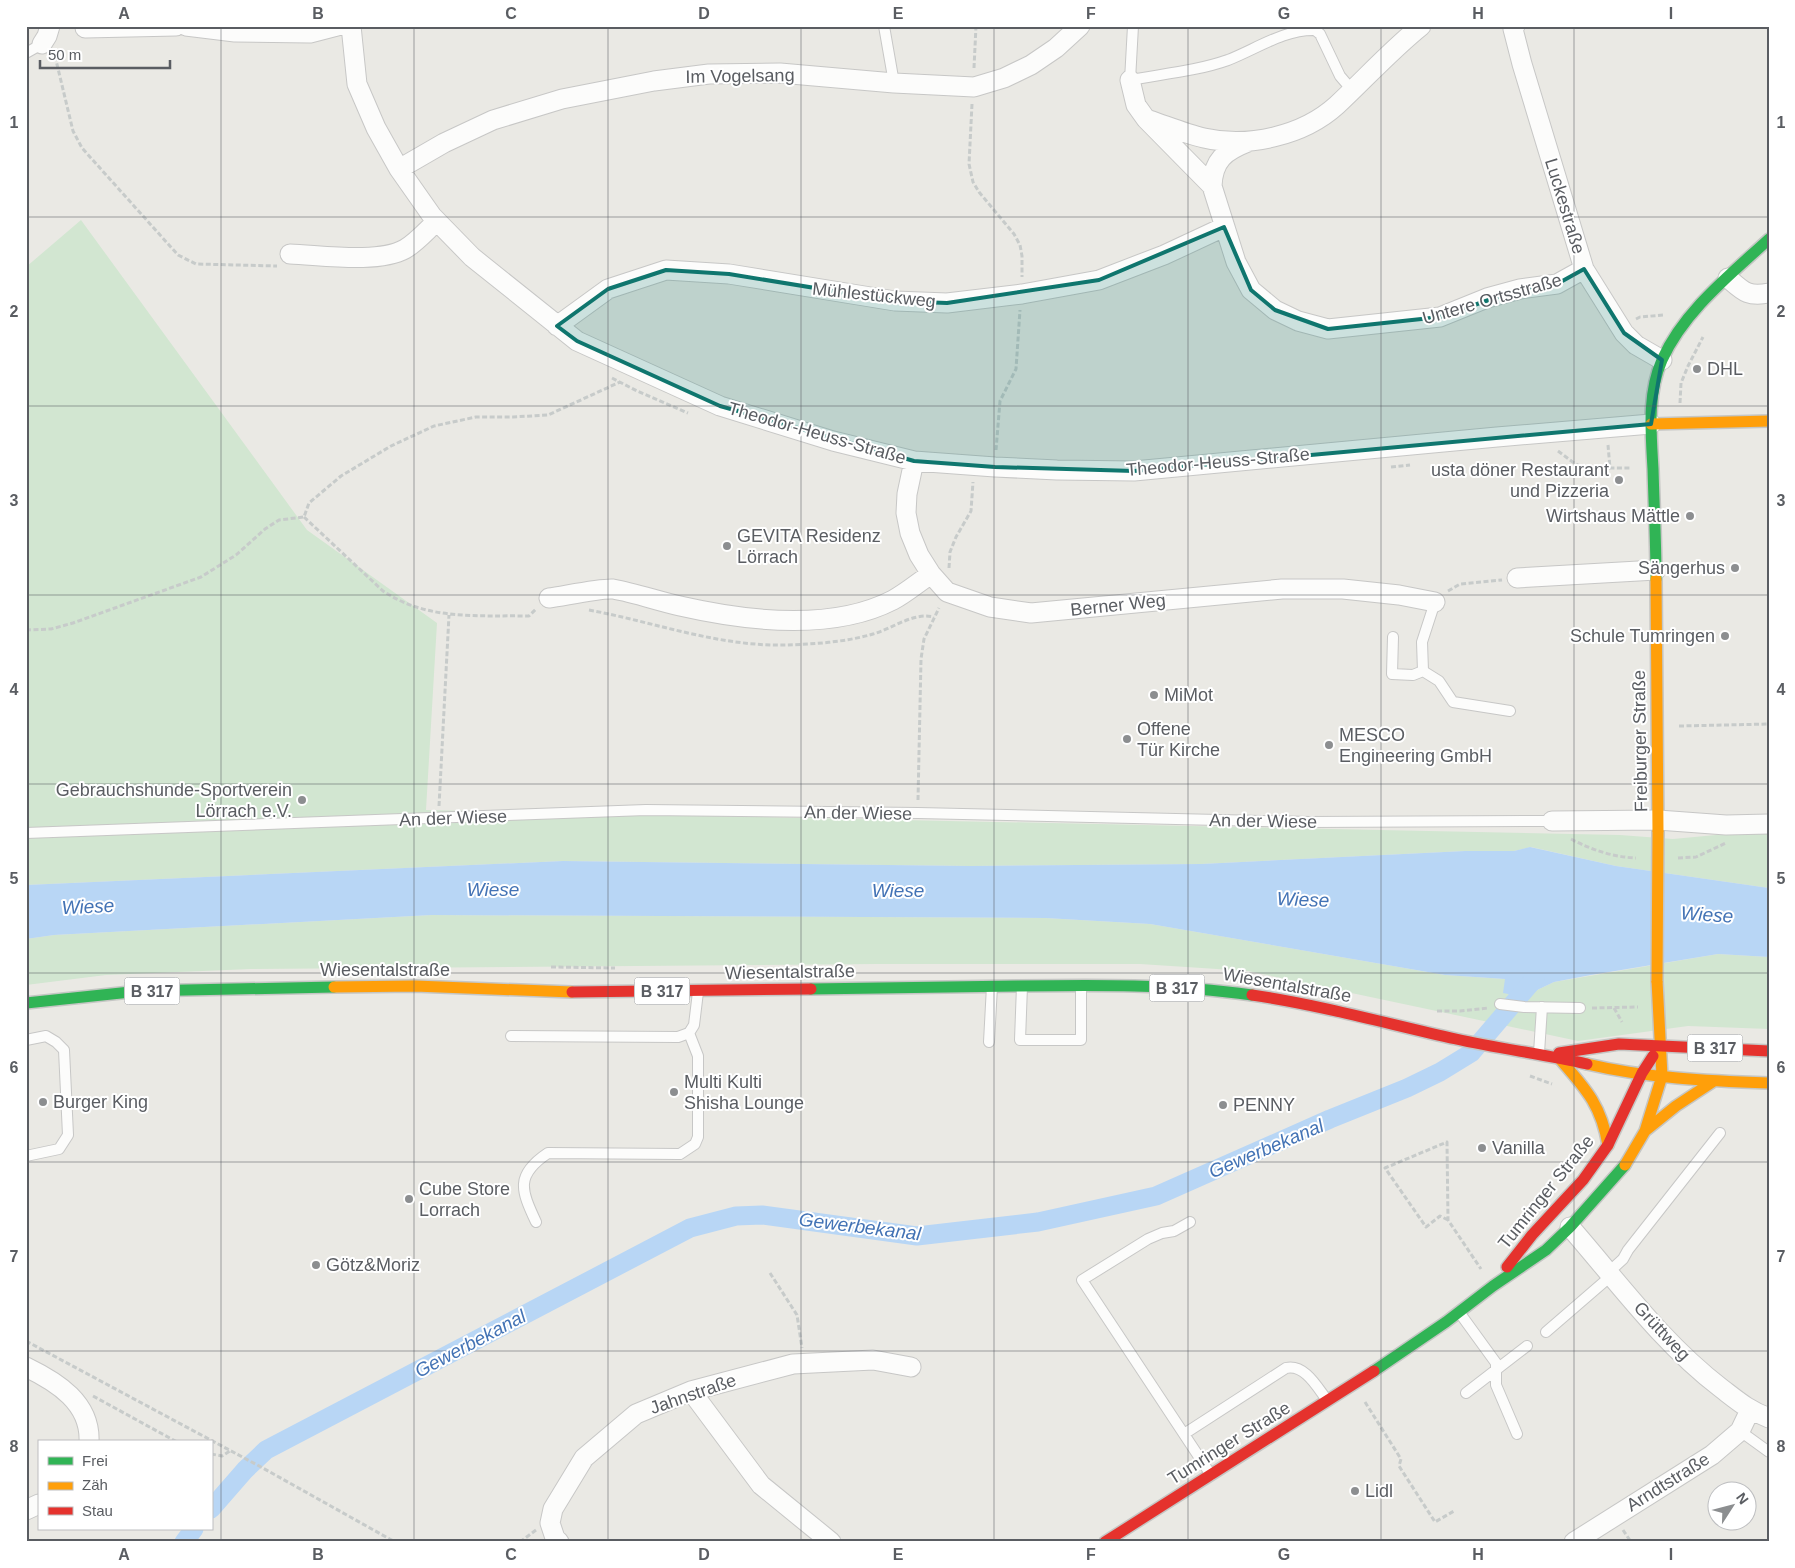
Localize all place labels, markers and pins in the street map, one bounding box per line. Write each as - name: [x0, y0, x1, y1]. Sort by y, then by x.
- place label: DHL: [1707, 359, 1743, 379]
- marker: DHL: [1691, 363, 1703, 375]
- place label: usta döner Restaurant und Pizzeria: [1431, 460, 1610, 501]
- marker: usta döner Restaurant und Pizzeria: [1613, 474, 1625, 486]
- place label: Wirtshaus Mättle: [1546, 506, 1680, 526]
- marker: Wirtshaus Mättle: [1684, 510, 1696, 522]
- place label: GEVITA Residenz Lörrach: [737, 526, 881, 567]
- marker: GEVITA Residenz Lörrach: [721, 540, 733, 552]
- place label: Sängerhus: [1638, 558, 1725, 578]
- marker: Sängerhus: [1729, 562, 1741, 574]
- place label: Schule Tumringen: [1570, 626, 1715, 646]
- marker: Schule Tumringen: [1719, 630, 1731, 642]
- place label: MiMot: [1164, 685, 1213, 705]
- marker: MiMot: [1148, 689, 1160, 701]
- place label: Offene Tür Kirche: [1137, 719, 1220, 760]
- place label: MESCO Engineering GmbH: [1339, 725, 1492, 766]
- marker: Offene Tür Kirche: [1121, 733, 1133, 745]
- marker: MESCO Engineering GmbH: [1323, 739, 1335, 751]
- place label: Gebrauchshunde-Sportverein Lörrach e.V.: [56, 780, 292, 821]
- marker: Gebrauchshunde-Sportverein Lörrach e.V.: [296, 794, 308, 806]
- place label: Multi Kulti Shisha Lounge: [684, 1072, 804, 1113]
- marker: Multi Kulti Shisha Lounge: [668, 1086, 680, 1098]
- place label: Burger King: [53, 1092, 148, 1112]
- place label: PENNY: [1233, 1095, 1295, 1115]
- marker: Burger King: [37, 1096, 49, 1108]
- marker: PENNY: [1217, 1099, 1229, 1111]
- place label: Vanilla: [1492, 1138, 1546, 1158]
- marker: Vanilla: [1476, 1142, 1488, 1154]
- place label: Cube Store Lorrach: [419, 1179, 510, 1220]
- marker: Cube Store Lorrach: [403, 1193, 415, 1205]
- place label: Götz&Moriz: [326, 1255, 420, 1275]
- marker: Götz&Moriz: [310, 1259, 322, 1271]
- place label: Lidl: [1365, 1481, 1393, 1501]
- marker: Lidl: [1349, 1485, 1361, 1497]

